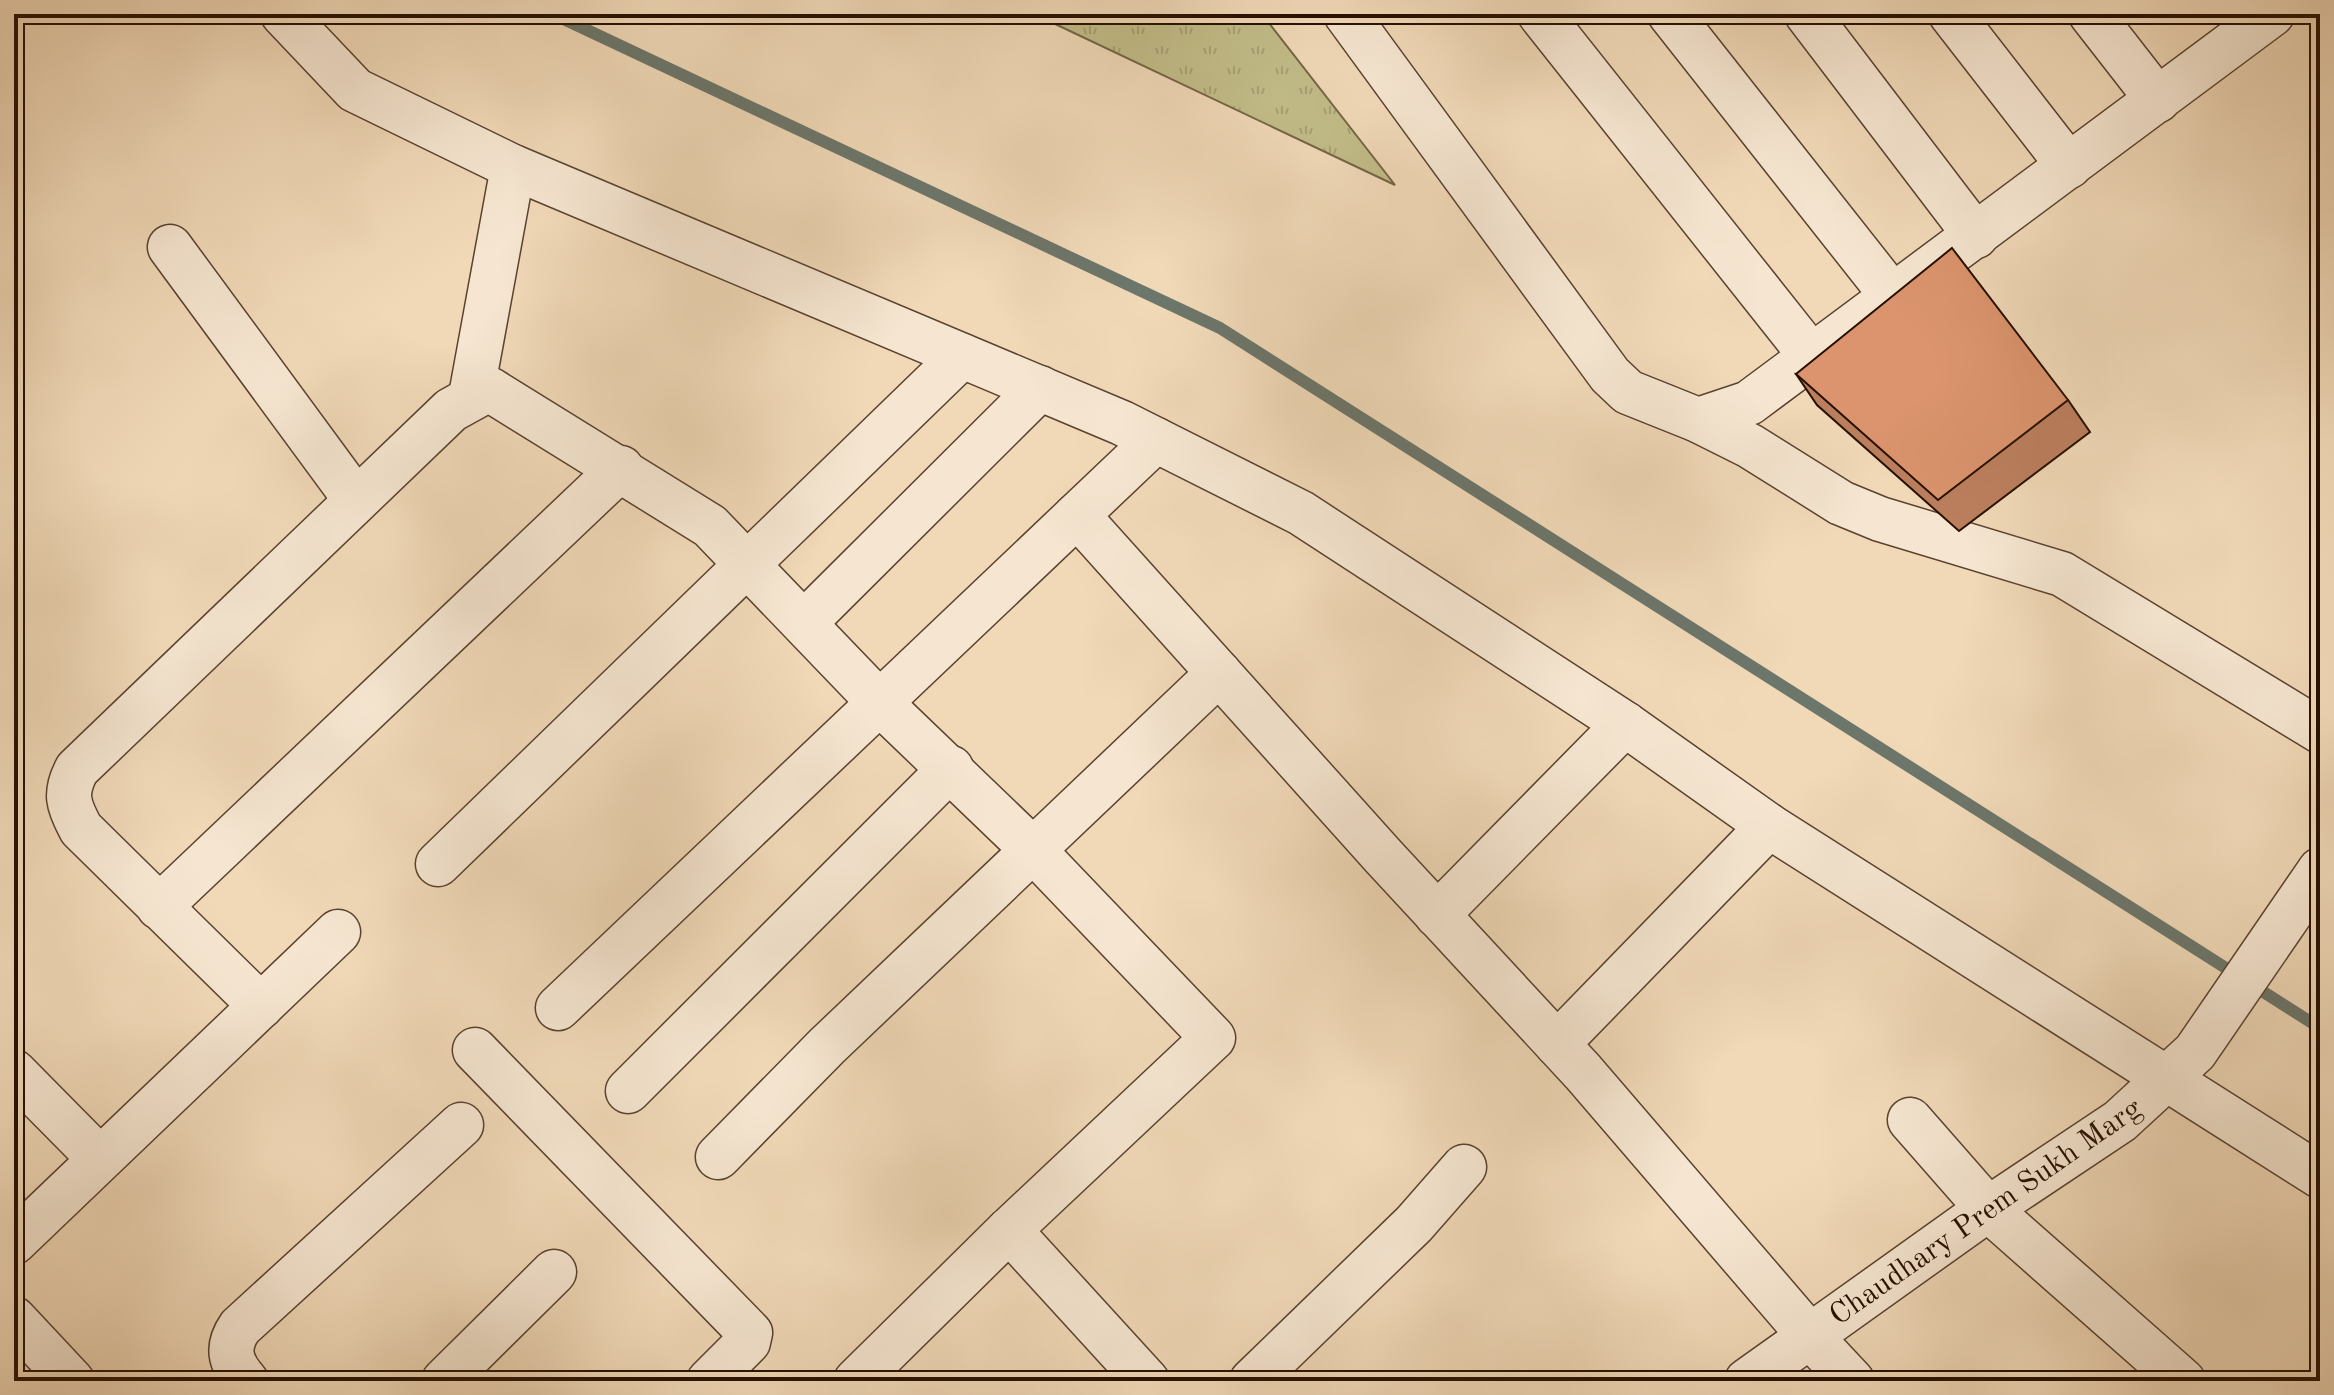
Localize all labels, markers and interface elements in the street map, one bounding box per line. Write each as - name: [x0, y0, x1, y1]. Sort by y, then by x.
- street label: Chaudhary Prem Sukh Marg: [1825, 1093, 2147, 1332]

